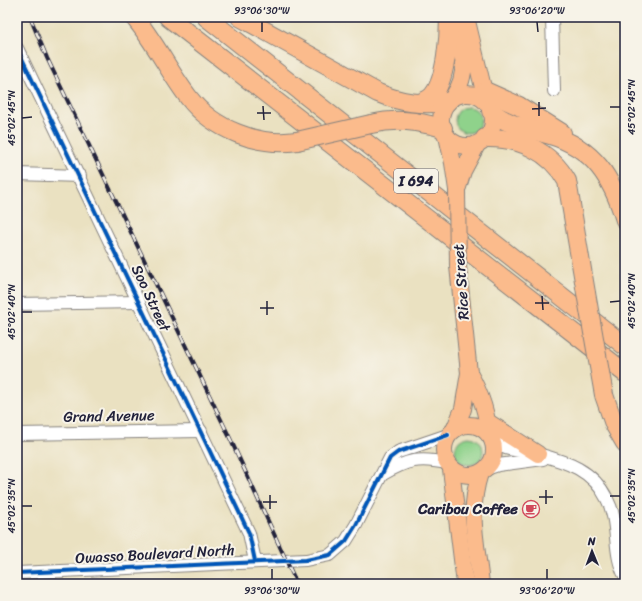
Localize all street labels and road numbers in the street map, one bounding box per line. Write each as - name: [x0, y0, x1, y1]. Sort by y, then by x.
- road number: I 694: [394, 169, 438, 193]
- street label: Rice Street: [445, 243, 477, 321]
- street label: Soo Street: [124, 260, 178, 337]
- street label: Grand Avenue: [63, 402, 155, 430]
- street label: Owasso Boulevard North: [75, 537, 236, 571]

